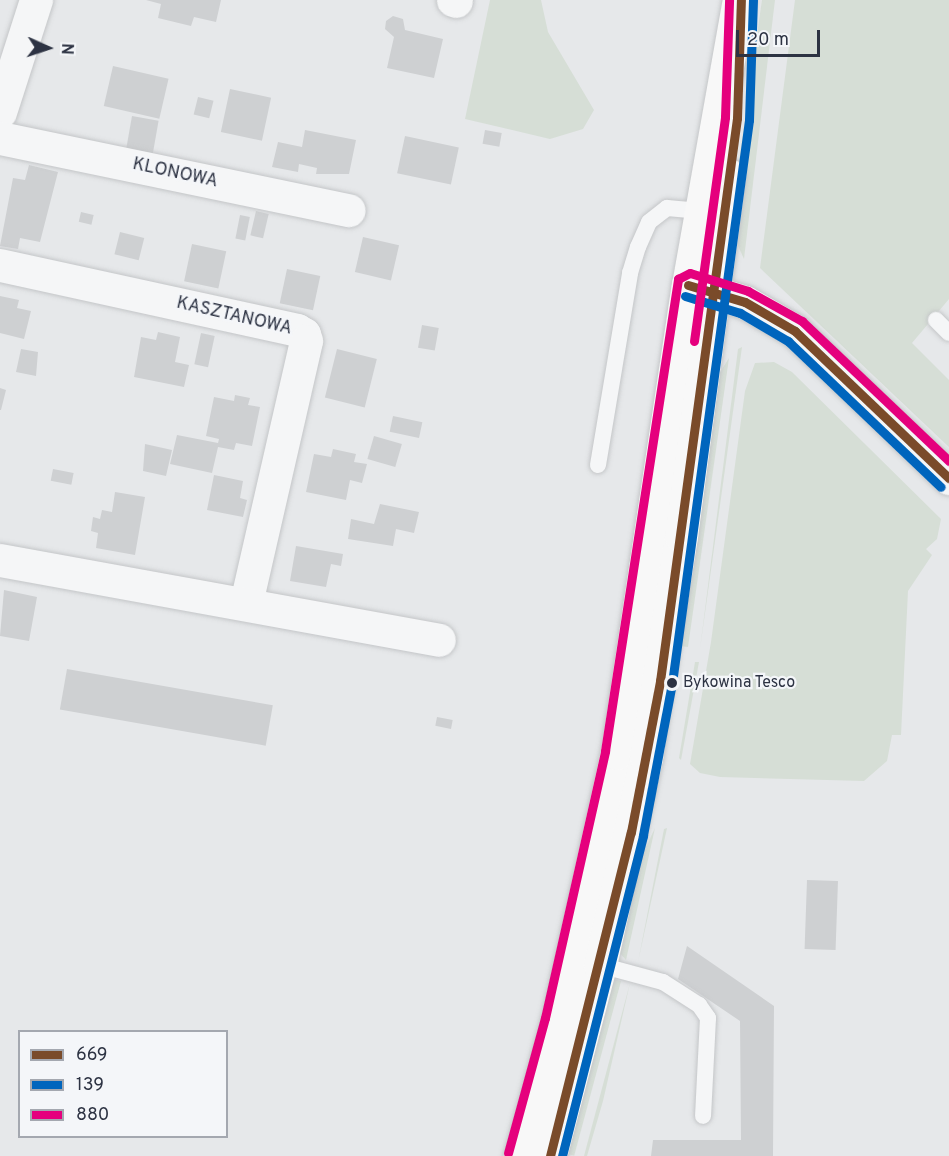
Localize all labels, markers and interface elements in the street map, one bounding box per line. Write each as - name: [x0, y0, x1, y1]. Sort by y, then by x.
- north arrow: [18, 18, 78, 78]
- scale bar: [739, 18, 823, 56]
- text: 20 m: [747, 29, 789, 52]
- text: N: [56, 43, 76, 55]
- street label: KLONOWA: [130, 154, 220, 194]
- street label: KASZTANOWA: [174, 293, 294, 341]
- place label: Bykowina Tesco: [683, 673, 796, 693]
- marker: Bykowina Tesco: [666, 677, 678, 689]
- legend: [18, 1030, 228, 1138]
- text: 669: [76, 1044, 108, 1067]
- text: 139: [76, 1074, 104, 1097]
- text: 880: [76, 1104, 109, 1127]

